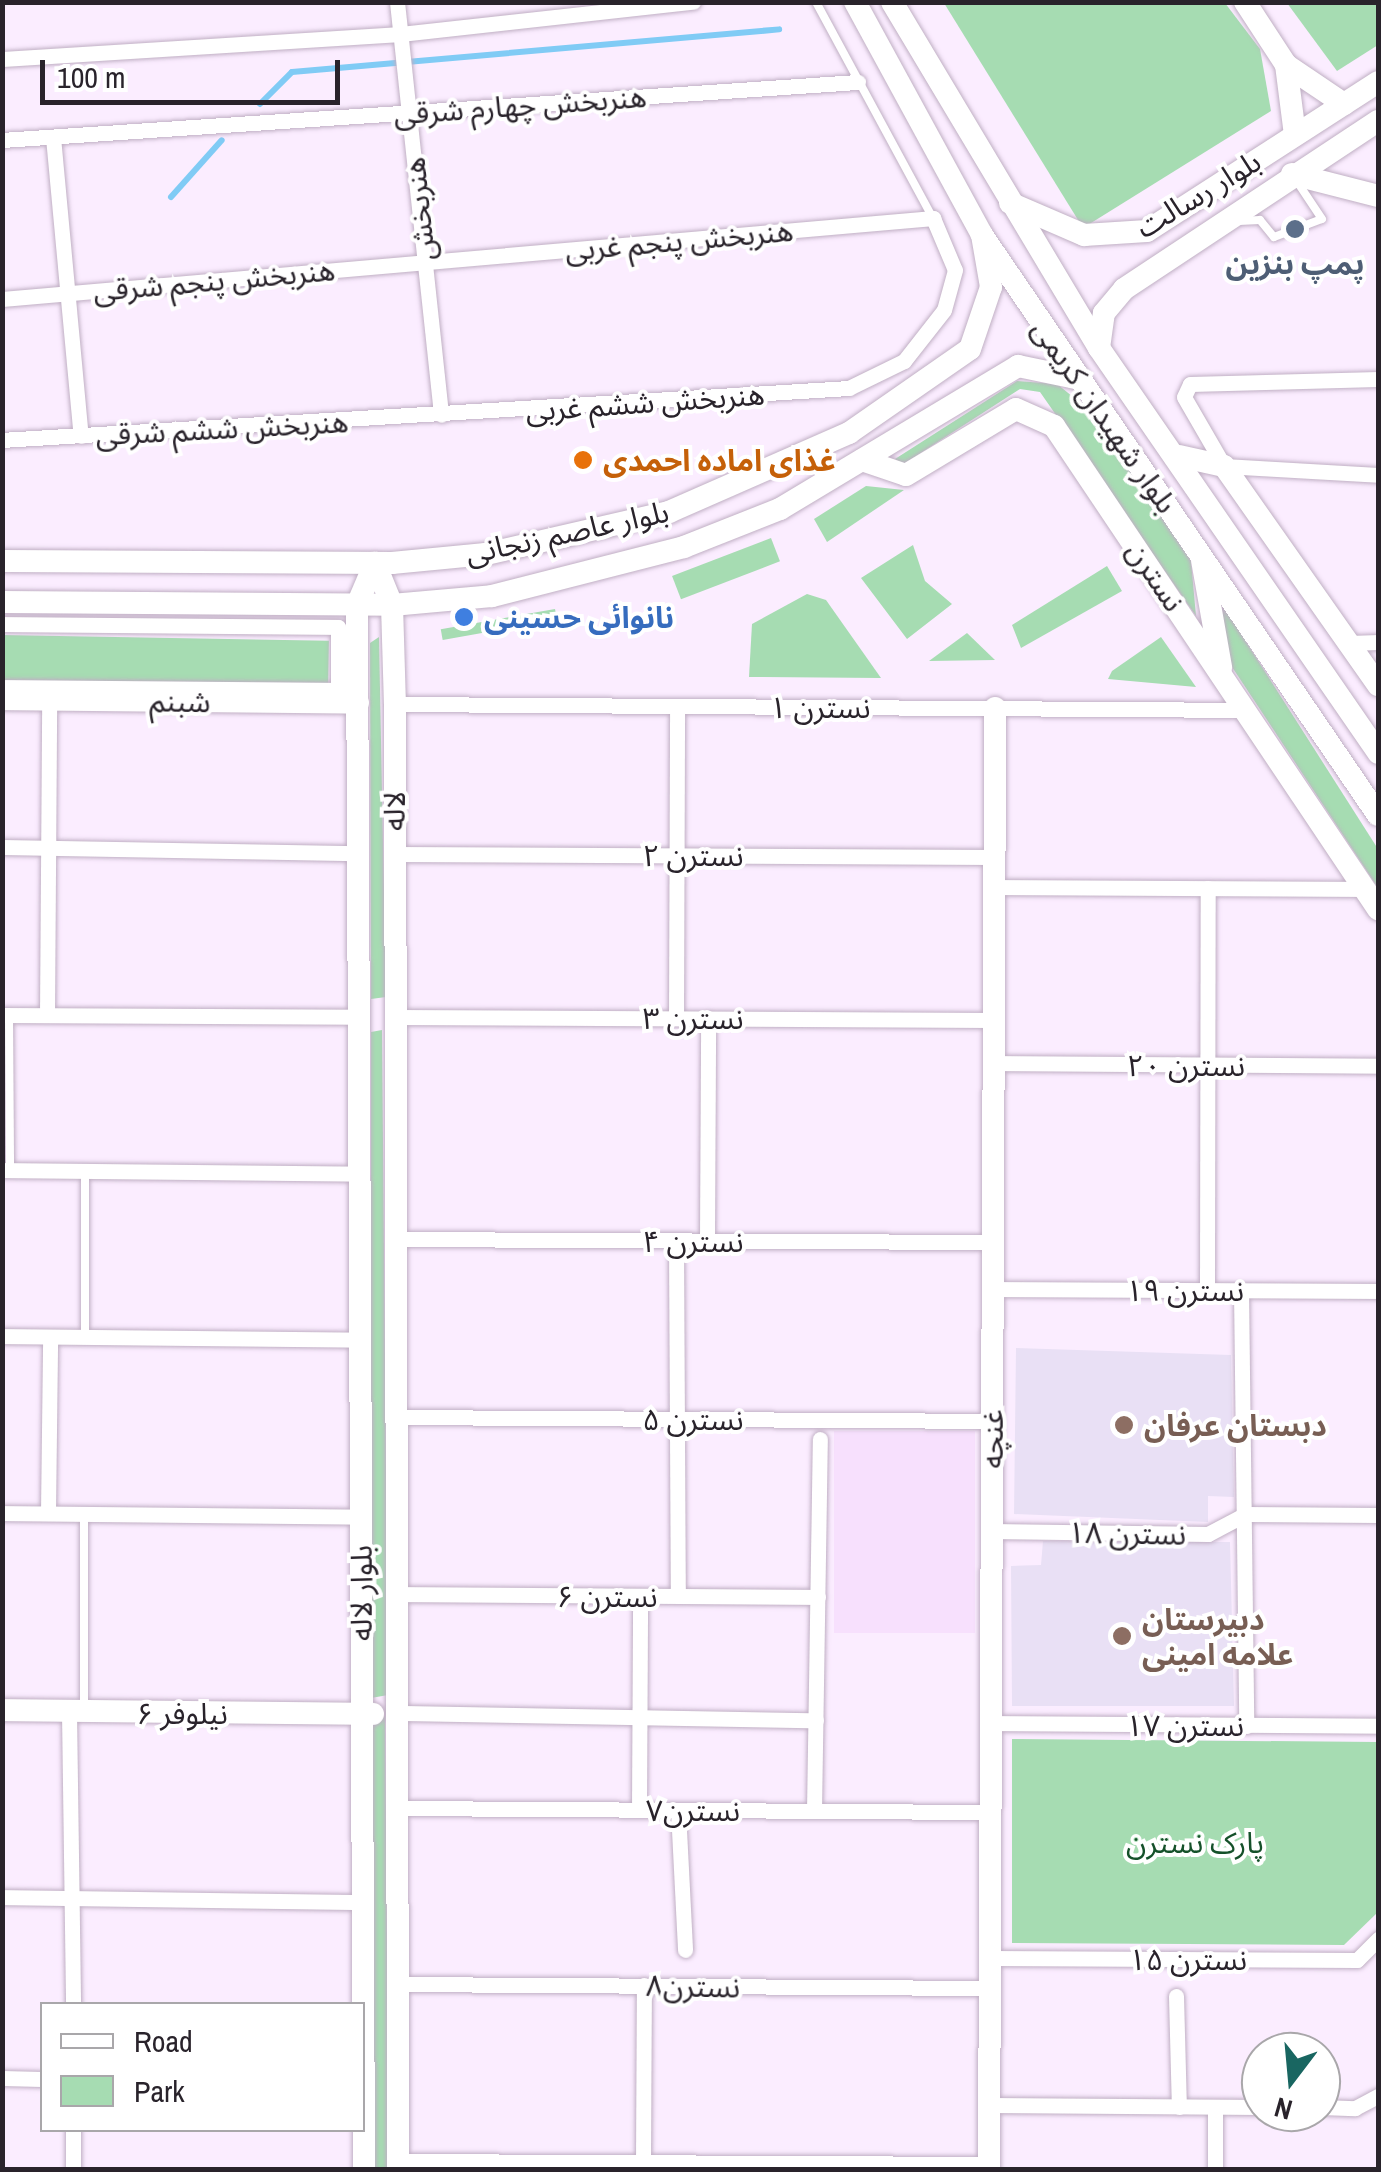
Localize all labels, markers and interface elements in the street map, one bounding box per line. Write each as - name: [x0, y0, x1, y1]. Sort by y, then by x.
- scale bar: [45, 40, 345, 102]
- text: 100 m: [57, 57, 125, 97]
- street label: هنربخش چهارم شرقی: [392, 78, 648, 132]
- street label: بلوار رسالت: [1129, 143, 1267, 245]
- street label: هنربخش: [396, 156, 442, 262]
- street label: هنربخش پنجم غربی: [563, 212, 795, 268]
- marker: پمپ بنزین: [1284, 218, 1306, 240]
- place label: پمپ بنزین: [1225, 245, 1365, 281]
- street label: هنربخش پنجم شرقی: [92, 251, 336, 309]
- street label: بلوار شهیدان کریمی: [1025, 312, 1185, 520]
- street label: هنربخش ششم غربی: [524, 376, 766, 428]
- street label: هنربخش ششم شرقی: [95, 403, 349, 453]
- place label: غذای اماده احمدی: [603, 442, 836, 478]
- marker: غذای اماده احمدی: [572, 449, 594, 471]
- street label: بلوار عاصم زنجانی: [462, 493, 672, 571]
- street label: نسترن: [1119, 534, 1193, 618]
- place label: نانوائی حسینی: [484, 599, 674, 635]
- marker: نانوائی حسینی: [453, 606, 475, 628]
- street label: شبنم: [149, 682, 211, 720]
- street label: نسترن ۱: [769, 689, 871, 725]
- street label: لاله: [376, 791, 412, 831]
- street label: نسترن ۲: [642, 837, 744, 873]
- street label: نسترن ۳: [642, 1000, 744, 1036]
- street label: نسترن ۲۰: [1127, 1047, 1245, 1083]
- street label: نسترن ۴: [642, 1223, 744, 1259]
- street label: نسترن ۱۹: [1126, 1272, 1244, 1308]
- street label: نسترن ۵: [642, 1401, 744, 1437]
- place label: دبستان عرفان: [1144, 1407, 1327, 1443]
- street label: غنچه: [974, 1409, 1010, 1469]
- marker: دبستان عرفان: [1113, 1414, 1135, 1436]
- street label: نسترن ۱۸: [1068, 1514, 1186, 1552]
- street label: بلوار لاله: [343, 1545, 379, 1641]
- street label: نسترن ۶: [556, 1578, 658, 1614]
- place label: دبیرستان علامه امینی: [1142, 1601, 1294, 1672]
- marker: دبیرستان علامه امینی: [1111, 1625, 1133, 1647]
- street label: نیلوفر ۶: [136, 1695, 228, 1731]
- street label: نسترن ۱۷: [1126, 1707, 1244, 1743]
- street label: نسترن۷: [646, 1792, 740, 1828]
- park label: پارک نسترن: [1126, 1824, 1264, 1860]
- street label: نسترن ۱۵: [1129, 1941, 1247, 1977]
- street label: نسترن۸: [646, 1967, 740, 2005]
- legend: [40, 2002, 365, 2132]
- text: Road: [134, 2021, 193, 2061]
- north arrow: [1241, 2032, 1341, 2132]
- text: Park: [134, 2071, 185, 2111]
- text: N: [1270, 2088, 1296, 2129]

